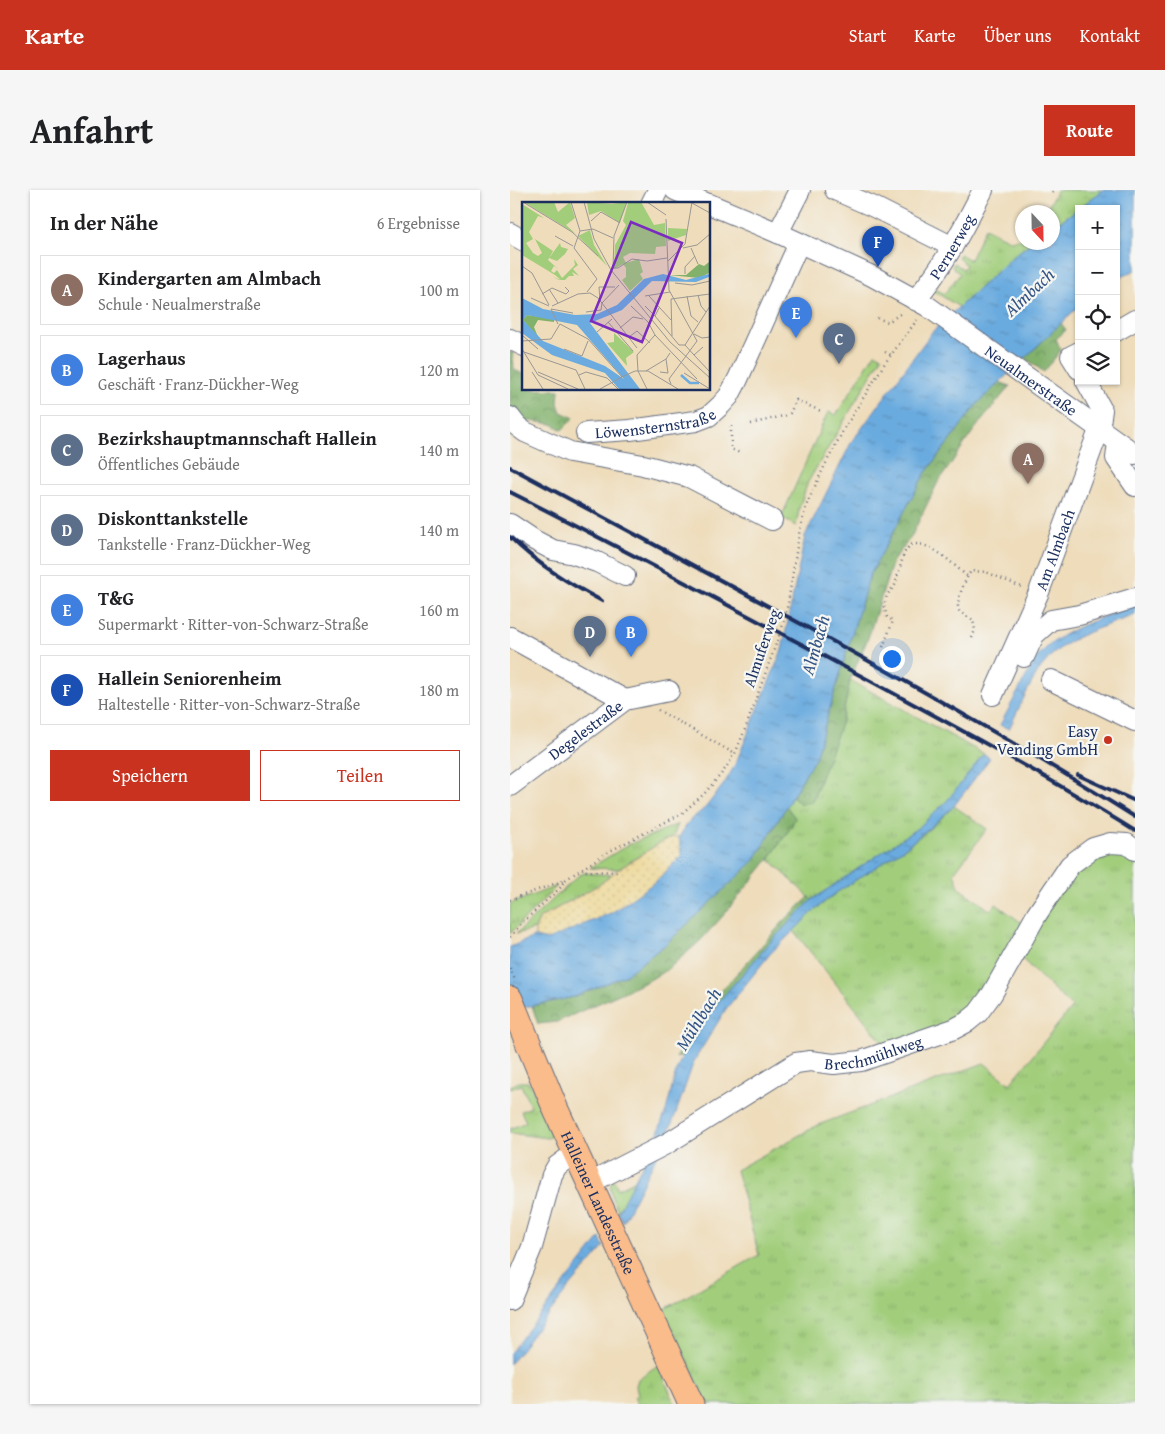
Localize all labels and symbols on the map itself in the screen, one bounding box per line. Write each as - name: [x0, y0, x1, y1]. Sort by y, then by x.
- inset map: [522, 202, 710, 390]
- north arrow: [1015, 205, 1060, 250]
- street label: Pernerweg: [923, 210, 980, 284]
- pin: F: [862, 226, 894, 267]
- water label: Almbach: [997, 261, 1060, 323]
- pin: E: [780, 297, 812, 338]
- pin: C: [823, 323, 855, 364]
- street label: Neualmerstraße: [980, 339, 1083, 422]
- street label: Löwensternstraße: [594, 403, 722, 444]
- pin: A: [1012, 443, 1044, 484]
- street label: Am Almbach: [1029, 505, 1081, 594]
- street label: Almuferweg: [736, 605, 786, 691]
- water label: Almbach: [793, 612, 836, 679]
- pin: D: [574, 616, 606, 657]
- pin: B: [615, 616, 647, 657]
- your location: [879, 646, 905, 672]
- street label: Degelestraße: [543, 694, 628, 766]
- place label: Easy Vending GmbH: [997, 719, 1098, 761]
- marker: Easy Vending GmbH: [1102, 734, 1114, 746]
- water label: Mühlbach: [668, 982, 728, 1056]
- street label: Brechmühlweg: [823, 1029, 926, 1076]
- street label: Halleiner Landesstraße: [555, 1127, 642, 1278]

